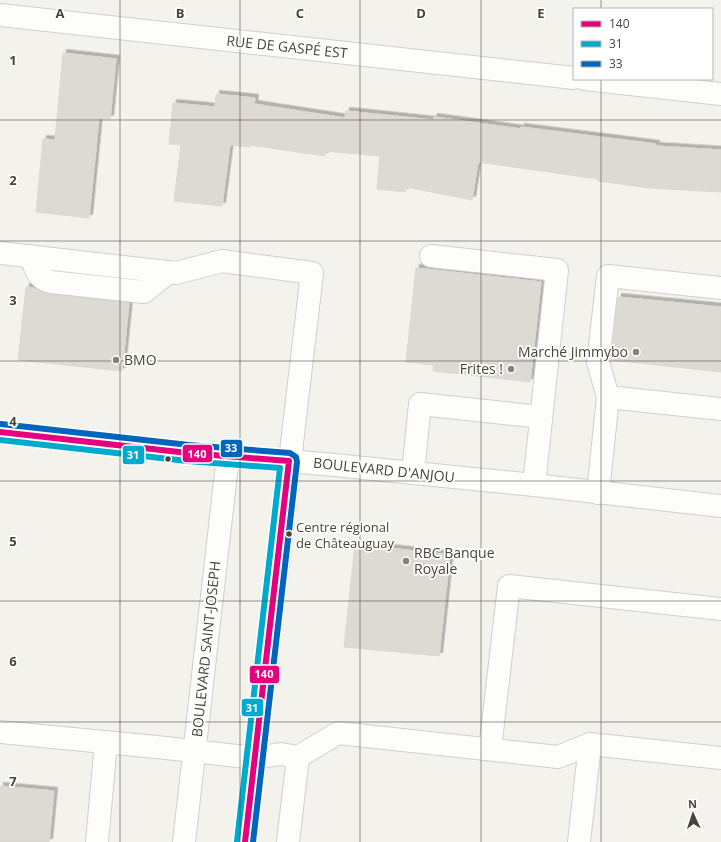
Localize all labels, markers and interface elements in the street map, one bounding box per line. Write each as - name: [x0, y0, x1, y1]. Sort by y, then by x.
- text: A: [56, 4, 65, 22]
- text: B: [176, 4, 185, 22]
- text: C: [296, 4, 304, 22]
- text: D: [416, 4, 426, 22]
- text: E: [537, 4, 545, 22]
- legend: [573, 8, 713, 80]
- text: 140: [609, 15, 630, 32]
- street label: RUE DE GASPÉ EST: [226, 31, 349, 62]
- text: 31: [609, 35, 623, 52]
- text: 1: [9, 51, 17, 69]
- text: 33: [609, 55, 623, 72]
- text: 2: [9, 171, 17, 189]
- text: 3: [9, 291, 17, 309]
- place label: Marché Jimmybo: [518, 342, 628, 361]
- marker: Marché Jimmybo: [631, 347, 641, 357]
- place label: BMO: [124, 350, 157, 369]
- marker: BMO: [111, 355, 121, 365]
- place label: Frites !: [460, 359, 503, 378]
- marker: Frites !: [506, 364, 516, 374]
- text: 4: [9, 412, 17, 430]
- line badge: 33: [220, 439, 243, 458]
- text: 33: [225, 440, 237, 455]
- line badge: 140: [182, 444, 213, 463]
- line badge: 31: [122, 445, 145, 465]
- text: 140: [188, 446, 206, 461]
- text: 31: [127, 447, 139, 462]
- street label: BOULEVARD D'ANJOU: [312, 453, 456, 486]
- unlabelled marker: [163, 454, 173, 464]
- place label: Centre régional de Châteauguay: [296, 518, 394, 552]
- marker: Centre régional de Châteauguay: [284, 529, 294, 539]
- text: 5: [9, 532, 17, 550]
- place label: RBC Banque Royale: [414, 543, 495, 578]
- marker: RBC Banque Royale: [401, 556, 411, 566]
- street label: BOULEVARD SAINT-JOSEPH: [187, 560, 224, 738]
- text: 6: [9, 652, 17, 670]
- line badge: 140: [249, 665, 280, 684]
- text: 140: [255, 666, 273, 681]
- line badge: 31: [241, 698, 264, 717]
- text: 31: [246, 700, 258, 715]
- text: 7: [9, 772, 17, 790]
- north arrow: [673, 794, 713, 834]
- text: N: [688, 796, 697, 811]

